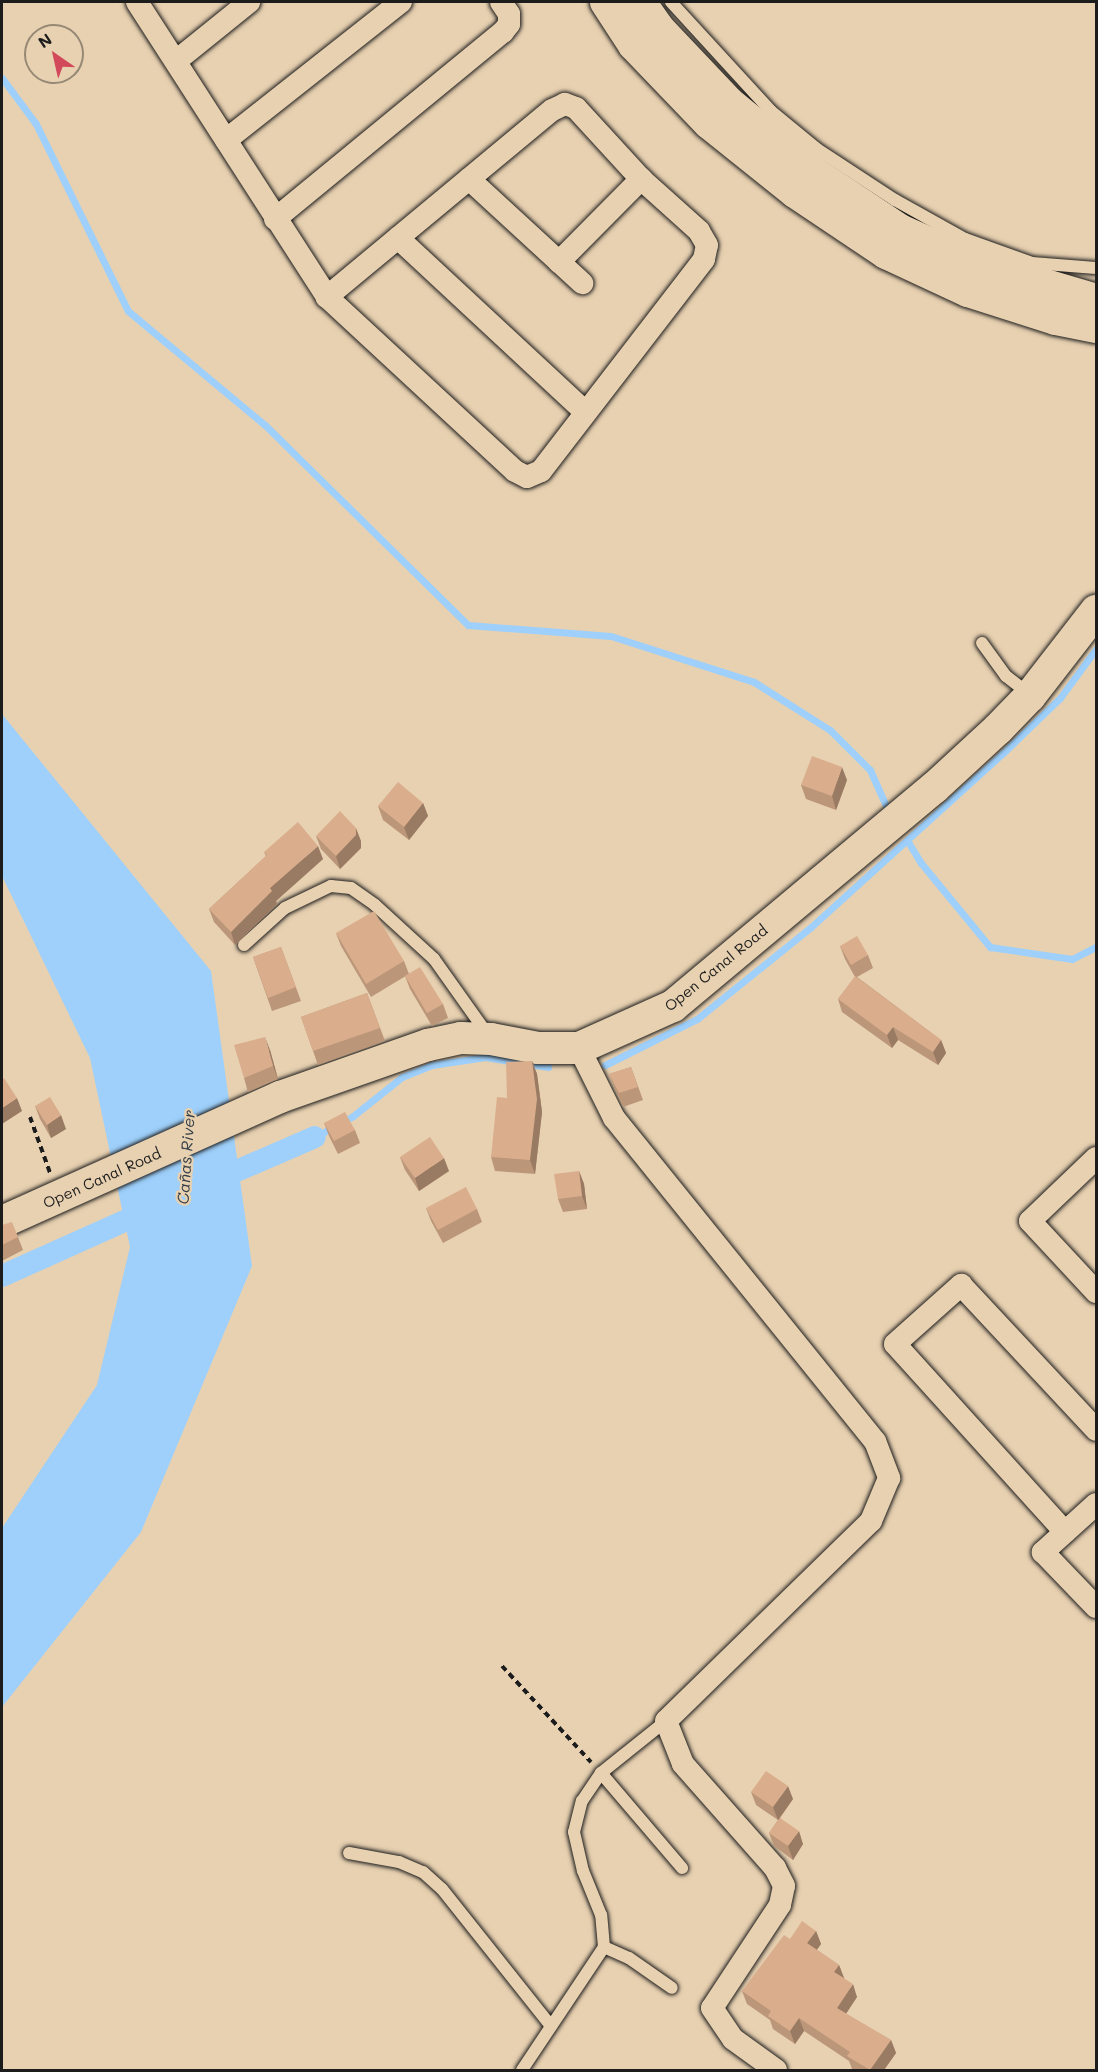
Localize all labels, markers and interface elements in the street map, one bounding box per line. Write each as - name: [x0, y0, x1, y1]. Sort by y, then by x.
- north arrow: [24, 24, 84, 84]
- text: N: [34, 28, 56, 52]
- street label: Open Canal Road: [661, 921, 771, 1015]
- water label: Cañas River: [173, 1109, 199, 1205]
- street label: Open Canal Road: [40, 1144, 164, 1212]

